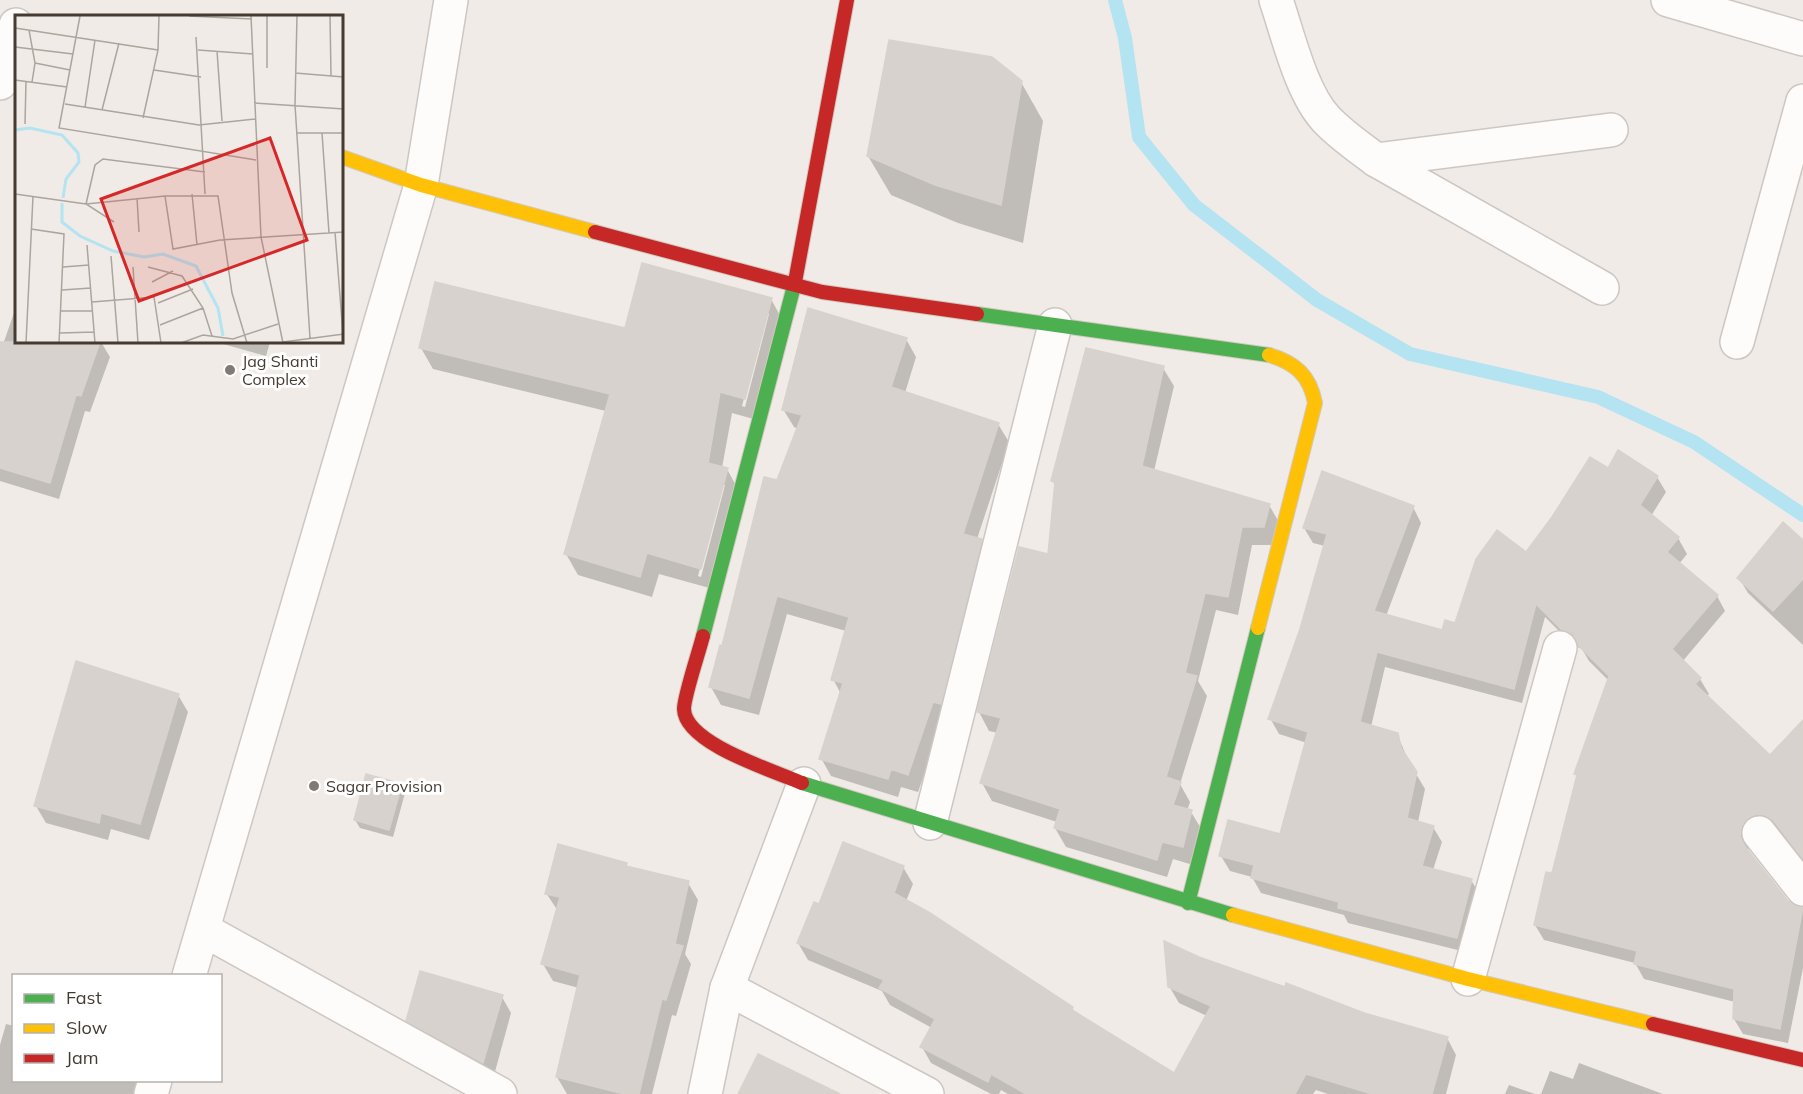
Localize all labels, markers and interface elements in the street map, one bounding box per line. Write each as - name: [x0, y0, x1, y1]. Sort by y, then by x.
- inset map: [15, 15, 344, 344]
- place label: Jag Shanti Complex: [242, 351, 318, 389]
- marker: Jag Shanti Complex: [223, 363, 237, 377]
- place label: Sagar Provision: [326, 776, 442, 796]
- marker: Sagar Provision: [307, 779, 321, 793]
- legend: [12, 974, 222, 1082]
- text: Fast: [66, 986, 102, 1009]
- text: Slow: [66, 1016, 108, 1039]
- text: Jam: [66, 1046, 99, 1069]

